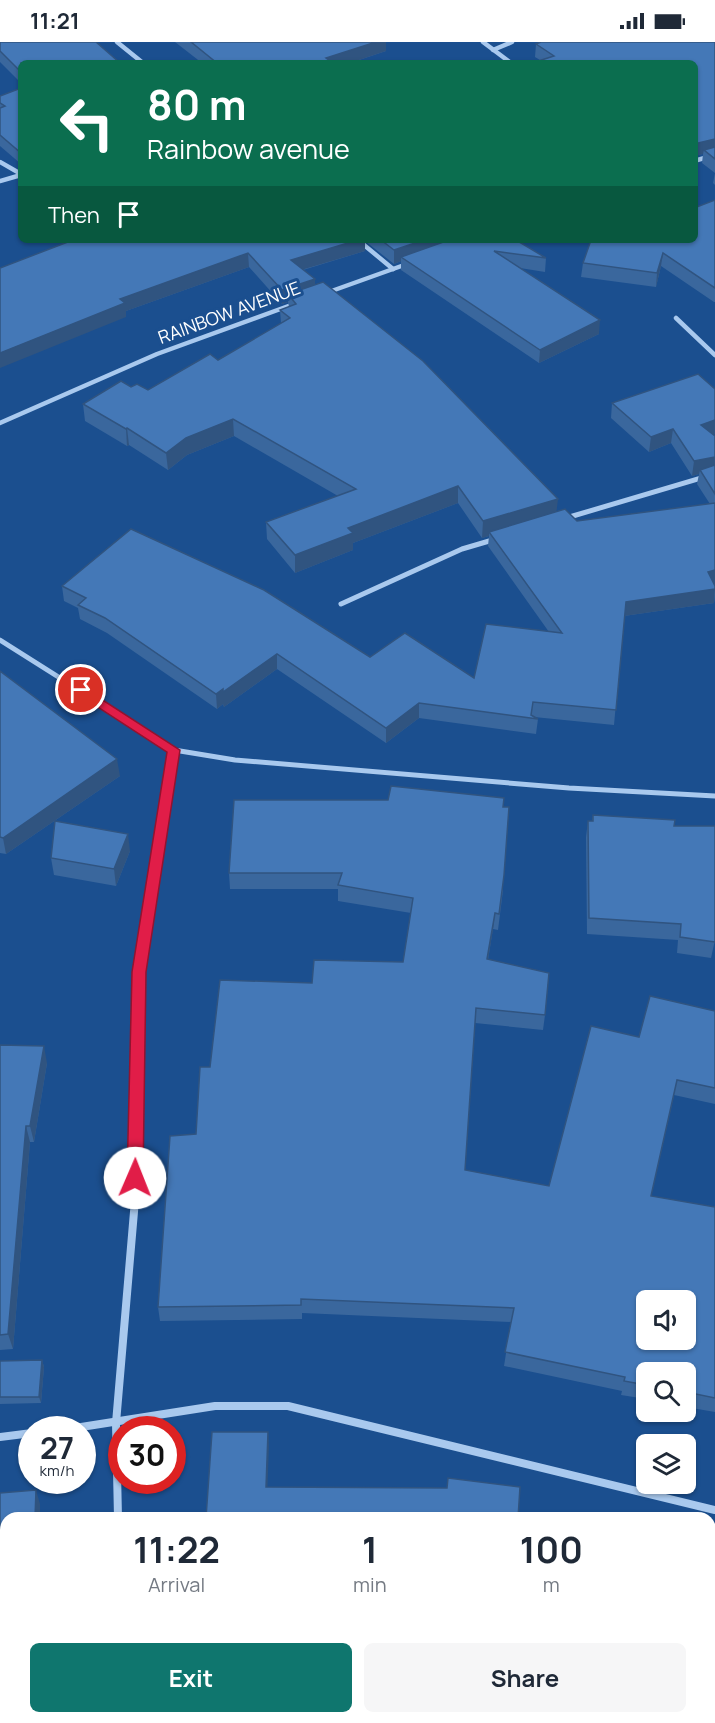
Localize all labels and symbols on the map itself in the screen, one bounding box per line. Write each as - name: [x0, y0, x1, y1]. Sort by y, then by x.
- street label: RAINBOW AVENUE: [155, 275, 303, 349]
- pin: [55, 664, 106, 715]
- position arrow: [103, 1146, 167, 1210]
- speed limit sign: 30: [108, 1416, 186, 1494]

